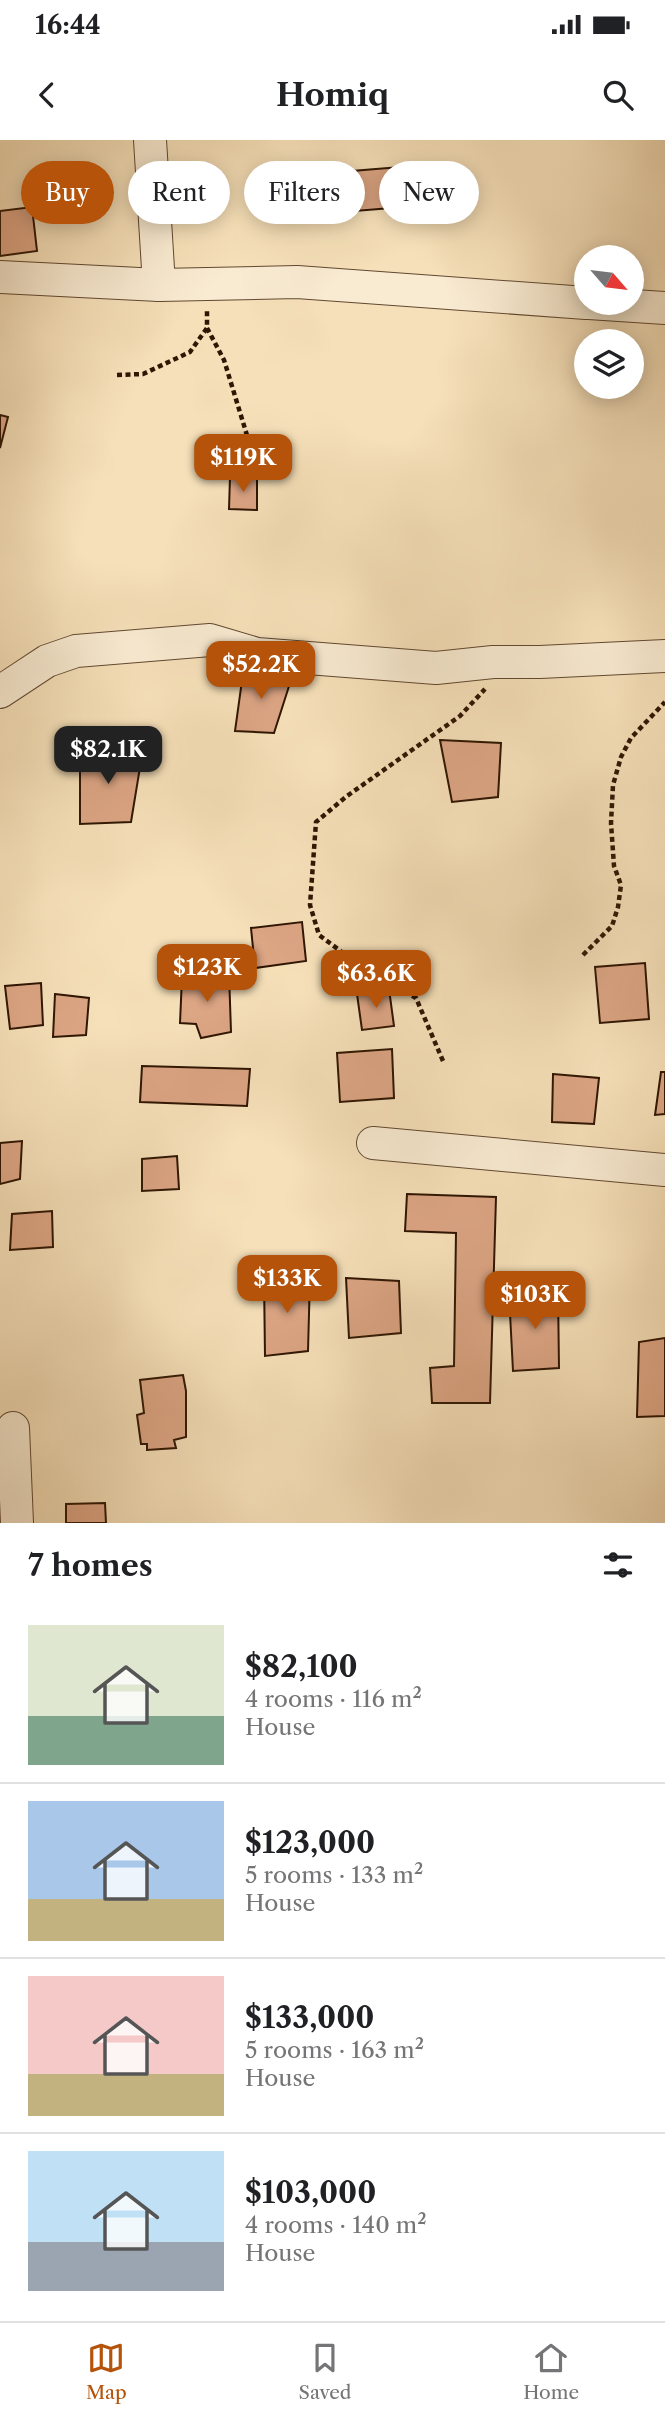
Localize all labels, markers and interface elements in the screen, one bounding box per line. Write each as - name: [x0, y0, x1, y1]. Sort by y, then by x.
- text: 16:44: [35, 9, 101, 41]
- text: Homiq: [276, 75, 389, 114]
- icon: back: [28, 76, 66, 114]
- icon: search: [599, 76, 637, 114]
- chip: Buy: [21, 161, 114, 224]
- chip: Rent: [128, 161, 230, 224]
- chip: Filters: [244, 161, 365, 224]
- chip: New: [379, 161, 479, 224]
- north arrow: [574, 245, 644, 315]
- map controls: [574, 245, 644, 399]
- button: layers: [574, 329, 644, 399]
- pin: $119K: [194, 434, 292, 494]
- text: $119K: [210, 443, 276, 471]
- pin: $52.2K: [204, 642, 318, 701]
- text: $52.2K: [222, 650, 300, 678]
- pin: $82.1K: [51, 726, 165, 786]
- text: $82.1K: [70, 735, 146, 763]
- pin: $123K: [158, 944, 256, 1004]
- pin: $63.6K: [319, 950, 433, 1010]
- text: $123K: [173, 953, 241, 981]
- text: $63.6K: [337, 959, 415, 987]
- pin: $133K: [238, 1256, 336, 1315]
- text: $133K: [253, 1264, 321, 1292]
- pin: $103K: [486, 1272, 584, 1331]
- text: $103K: [500, 1280, 570, 1308]
- icon: filters: [599, 1546, 637, 1584]
- text: 7 homes: [28, 1547, 153, 1584]
- text: $82,100: [245, 1648, 358, 1685]
- icon: home: [84, 1653, 168, 1737]
- text: 4 rooms · 116 m²: [245, 1685, 422, 1713]
- text: House: [245, 1713, 315, 1741]
- text: $123,000: [245, 1824, 375, 1861]
- icon: home: [84, 1829, 168, 1913]
- text: 5 rooms · 133 m²: [245, 1861, 423, 1889]
- text: House: [245, 1889, 315, 1917]
- text: $133,000: [245, 1999, 374, 2036]
- icon: home: [84, 2004, 168, 2088]
- text: 5 rooms · 163 m²: [245, 2036, 424, 2064]
- text: House: [245, 2064, 315, 2092]
- text: $103,000: [245, 2174, 376, 2211]
- icon: home: [84, 2179, 168, 2263]
- text: 4 rooms · 140 m²: [245, 2211, 427, 2239]
- text: House: [245, 2239, 315, 2267]
- tab: Map: [86, 2339, 127, 2404]
- tab: Saved: [299, 2339, 351, 2404]
- tab: Home: [523, 2339, 579, 2404]

